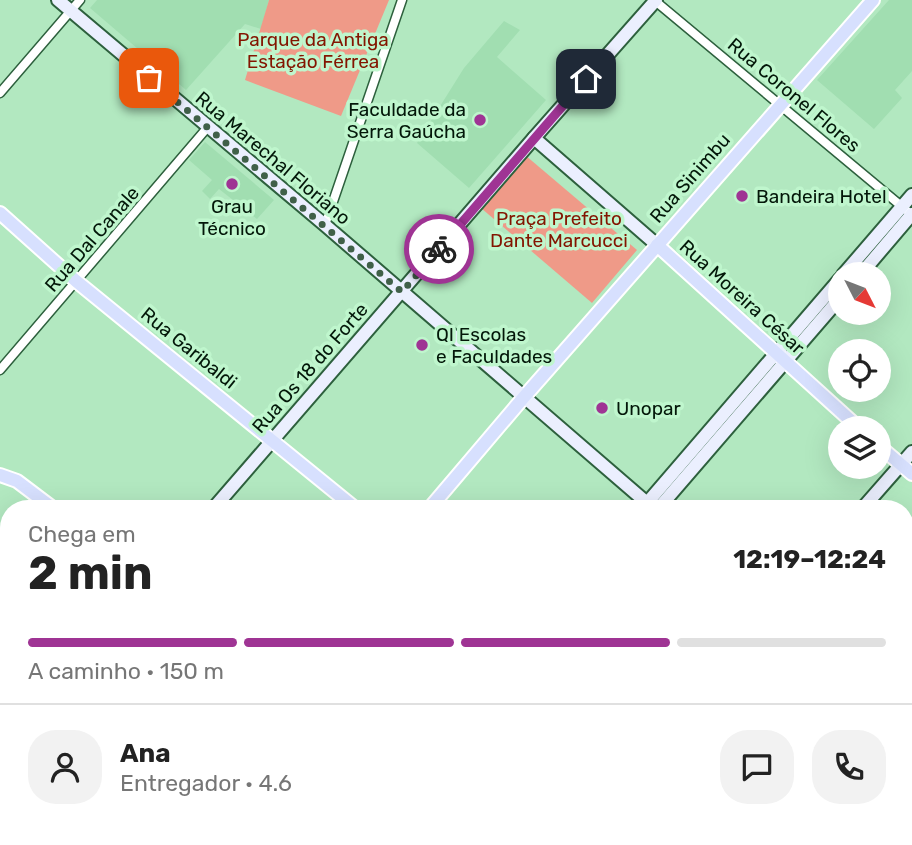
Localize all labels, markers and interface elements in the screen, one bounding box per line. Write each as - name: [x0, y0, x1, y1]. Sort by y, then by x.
- park label: Parque da Antiga Estação Férrea: [237, 28, 389, 73]
- street label: Rua Coronel Flores: [723, 33, 865, 157]
- pin: [119, 48, 179, 108]
- pin: [556, 49, 616, 109]
- icon: bag: [130, 59, 168, 97]
- icon: home: [567, 60, 605, 98]
- street label: Rua Marechal Floriano: [191, 86, 355, 230]
- place label: Faculdade da Serra Gaúcha: [347, 98, 466, 143]
- marker: Faculdade da Serra Gaúcha: [472, 112, 488, 128]
- street label: Rua Sinimbu: [645, 128, 735, 228]
- marker: Grau Técnico: [224, 176, 240, 192]
- street label: Rua Dal Canale: [40, 182, 144, 296]
- place label: Bandeira Hotel: [756, 185, 887, 208]
- marker: Bandeira Hotel: [734, 188, 750, 204]
- place label: Grau Técnico: [198, 195, 266, 240]
- park label: Praça Prefeito Dante Marcucci: [490, 207, 628, 252]
- courier: [404, 214, 474, 284]
- icon: bike: [420, 230, 458, 268]
- street label: Rua Moreira César: [675, 235, 810, 360]
- north arrow: [828, 262, 891, 326]
- map controls: [828, 262, 891, 479]
- street label: Rua Os 18 do Forte: [247, 298, 373, 438]
- street label: Rua Garibaldi: [136, 302, 242, 394]
- place label: QI Escolas e Faculdades: [436, 323, 552, 368]
- marker: QI Escolas e Faculdades: [414, 337, 430, 353]
- button: locate: [828, 339, 891, 402]
- place label: Unopar: [616, 397, 682, 420]
- marker: Unopar: [594, 400, 610, 416]
- button: layers: [828, 416, 891, 479]
- text: Chega em: [28, 520, 136, 548]
- text: 12:19–12:24: [733, 544, 886, 575]
- text: 2 min: [28, 546, 153, 601]
- text: A caminho · 150 m: [28, 657, 224, 685]
- button: person: [28, 730, 102, 804]
- button: chat: [720, 730, 794, 804]
- button: phone: [812, 730, 886, 804]
- text: Ana: [120, 738, 171, 769]
- text: Entregador · 4.6: [120, 769, 292, 797]

